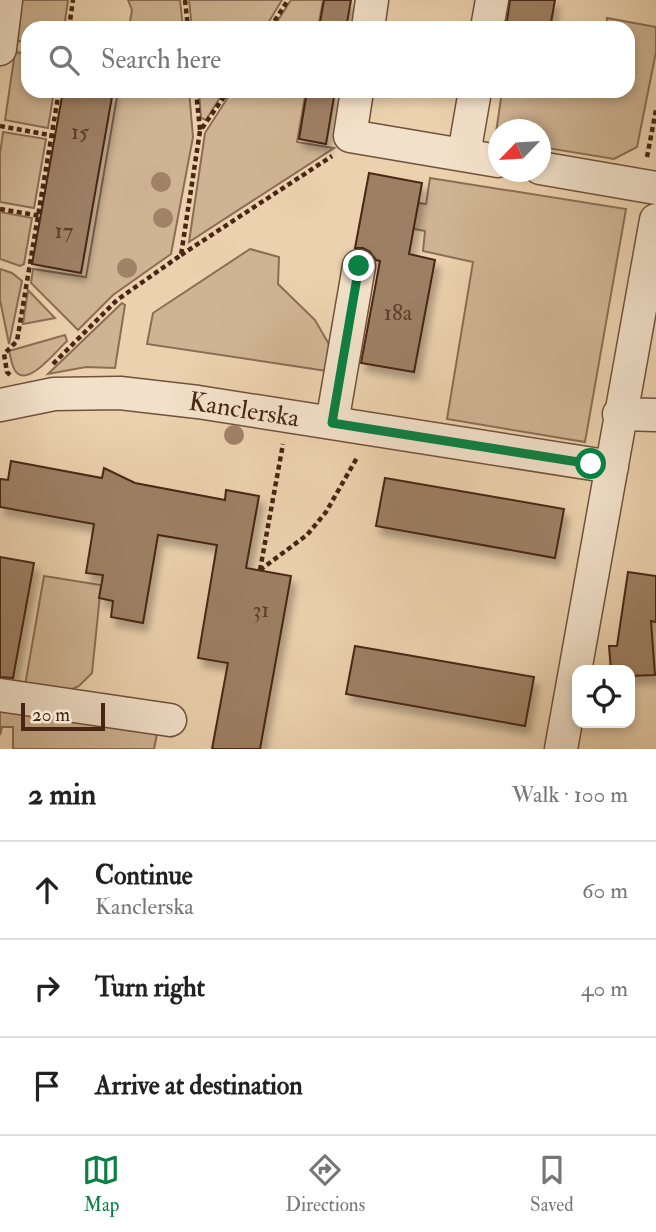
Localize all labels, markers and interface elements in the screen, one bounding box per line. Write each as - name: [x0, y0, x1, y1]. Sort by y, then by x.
- search box: [21, 21, 635, 98]
- icon: search: [45, 41, 83, 79]
- text: Search here: [101, 44, 221, 76]
- house number: 15: [71, 117, 89, 146]
- north arrow: [488, 119, 551, 182]
- house number: 17: [55, 216, 74, 245]
- route end: [343, 250, 374, 281]
- house number: 18a: [384, 298, 413, 327]
- street label: Kanclerska: [186, 385, 302, 435]
- route start: [575, 448, 606, 479]
- house number: 31: [252, 595, 270, 624]
- map controls: [572, 665, 635, 728]
- button: locate: [572, 665, 635, 728]
- scale bar: [21, 700, 105, 732]
- text: 20 m: [32, 703, 70, 727]
- text: 2 min: [28, 776, 96, 813]
- text: Walk · 100 m: [512, 780, 628, 809]
- text: Continue: [95, 860, 193, 892]
- icon: ahead: [28, 871, 66, 909]
- text: 60 m: [582, 876, 628, 905]
- text: Kanclerska: [95, 892, 194, 921]
- icon: right: [28, 969, 66, 1007]
- text: Turn right: [95, 972, 205, 1004]
- text: 40 m: [581, 974, 628, 1003]
- icon: arrive: [28, 1067, 66, 1105]
- text: Arrive at destination: [95, 1070, 303, 1102]
- tab: Map: [82, 1151, 120, 1217]
- tab: Directions: [285, 1151, 365, 1217]
- tab: Saved: [530, 1151, 574, 1217]

